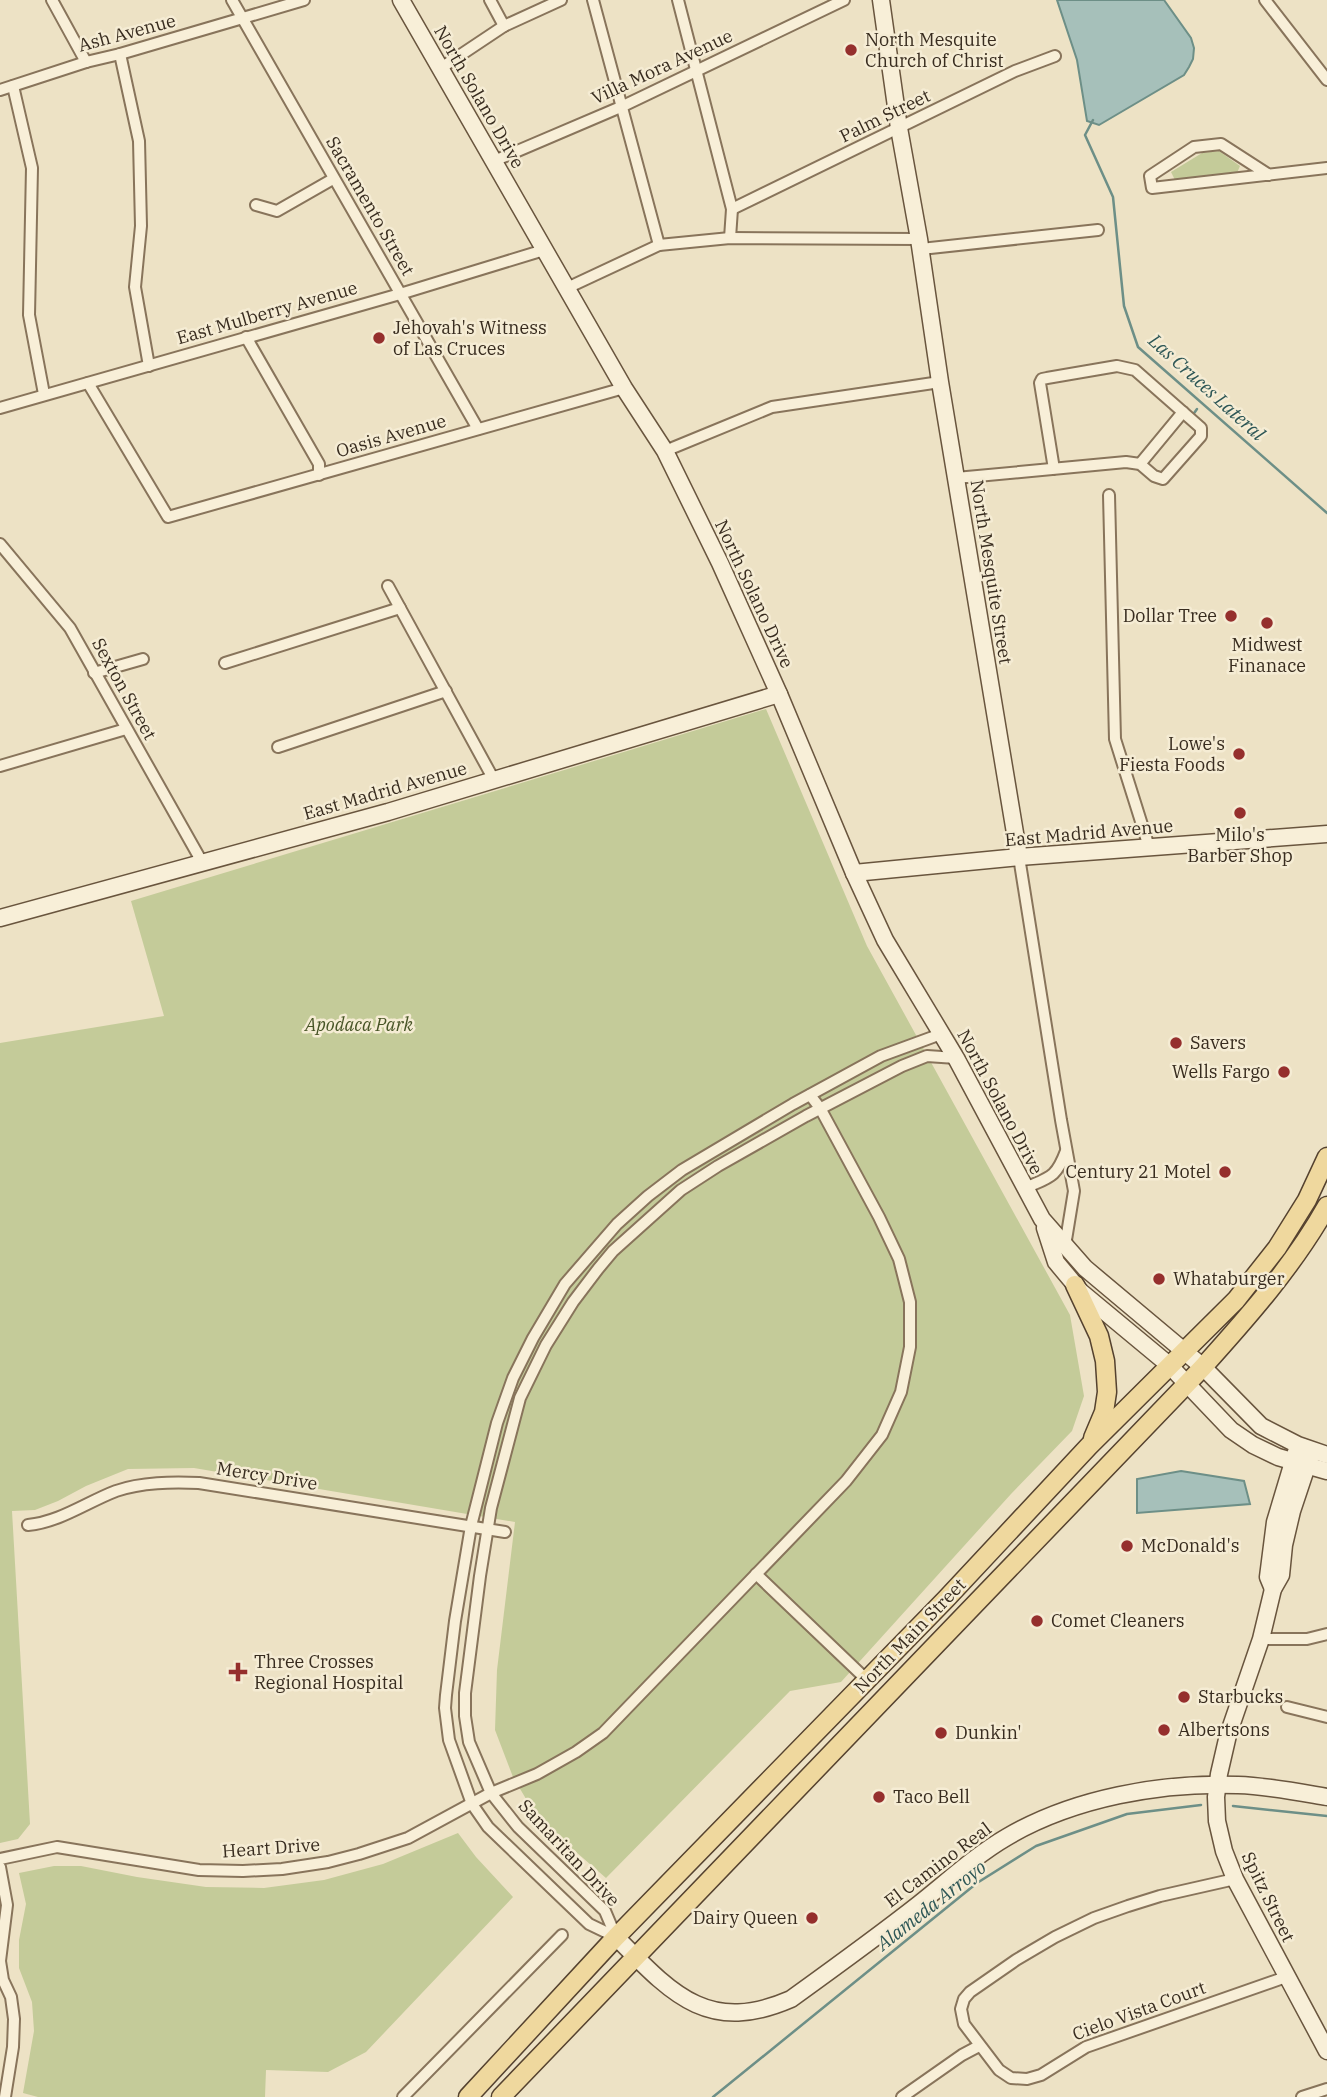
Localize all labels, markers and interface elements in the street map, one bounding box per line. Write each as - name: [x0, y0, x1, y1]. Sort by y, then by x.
- street label: Ash Avenue: [76, 8, 178, 57]
- street label: North Solano Drive: [429, 21, 530, 172]
- street label: Villa Mora Avenue: [588, 24, 736, 109]
- place label: North Mesquite Church of Christ: [865, 28, 1004, 72]
- marker: North Mesquite Church of Christ: [843, 42, 859, 58]
- street label: Palm Street: [836, 84, 934, 147]
- street label: Sacramento Street: [321, 132, 420, 280]
- street label: East Mulberry Avenue: [174, 276, 360, 349]
- place label: Jehovah's Witness of Las Cruces: [393, 316, 547, 360]
- water label: Las Cruces Lateral: [1143, 328, 1271, 446]
- marker: Jehovah's Witness of Las Cruces: [371, 330, 387, 346]
- street label: Oasis Avenue: [333, 409, 449, 462]
- street label: North Mesquite Street: [966, 478, 1017, 666]
- street label: North Solano Drive: [710, 516, 799, 672]
- place label: Dollar Tree: [1123, 604, 1217, 627]
- marker: Dollar Tree: [1223, 608, 1239, 624]
- marker: Midwest Finanace: [1259, 615, 1275, 631]
- place label: Midwest Finanace: [1228, 633, 1306, 677]
- street label: Sexton Street: [87, 634, 162, 744]
- place label: Lowe's Fiesta Foods: [1119, 732, 1225, 776]
- marker: Lowe's Fiesta Foods: [1231, 746, 1247, 762]
- street label: East Madrid Avenue: [300, 756, 469, 825]
- marker: Milo's Barber Shop: [1232, 805, 1248, 821]
- street label: East Madrid Avenue: [1004, 814, 1174, 851]
- place label: Milo's Barber Shop: [1187, 823, 1293, 867]
- park label: Apodaca Park: [304, 1013, 414, 1036]
- street label: North Solano Drive: [952, 1025, 1048, 1178]
- place label: Savers: [1190, 1031, 1246, 1054]
- marker: Savers: [1168, 1035, 1184, 1051]
- place label: Wells Fargo: [1172, 1060, 1270, 1083]
- marker: Wells Fargo: [1276, 1064, 1292, 1080]
- place label: Century 21 Motel: [1066, 1160, 1211, 1183]
- marker: Century 21 Motel: [1217, 1164, 1233, 1180]
- place label: Whataburger: [1173, 1267, 1285, 1290]
- marker: Whataburger: [1151, 1271, 1167, 1287]
- street label: Mercy Drive: [215, 1456, 319, 1495]
- place label: McDonald's: [1141, 1534, 1240, 1557]
- marker: McDonald's: [1119, 1538, 1135, 1554]
- street label: North Main Street: [849, 1573, 971, 1698]
- place label: Comet Cleaners: [1051, 1609, 1185, 1632]
- marker: Comet Cleaners: [1029, 1613, 1045, 1629]
- place label: Three Crosses Regional Hospital: [254, 1650, 403, 1694]
- marker: Three Crosses Regional Hospital: [228, 1662, 248, 1682]
- place label: Starbucks: [1198, 1685, 1283, 1708]
- marker: Starbucks: [1176, 1689, 1192, 1705]
- place label: Albertsons: [1178, 1718, 1270, 1741]
- place label: Dunkin': [955, 1721, 1022, 1744]
- marker: Albertsons: [1156, 1722, 1172, 1738]
- marker: Dunkin': [933, 1725, 949, 1741]
- place label: Taco Bell: [893, 1785, 970, 1808]
- marker: Taco Bell: [871, 1789, 887, 1805]
- street label: Samaritan Drive: [514, 1794, 625, 1911]
- street label: El Camino Real: [880, 1817, 996, 1912]
- street label: Heart Drive: [221, 1833, 321, 1862]
- street label: Spitz Street: [1237, 1848, 1300, 1946]
- water label: Alameda Arroyo: [870, 1855, 991, 1957]
- place label: Dairy Queen: [693, 1906, 798, 1929]
- marker: Dairy Queen: [804, 1910, 820, 1926]
- street label: Cielo Vista Court: [1069, 1976, 1209, 2045]

